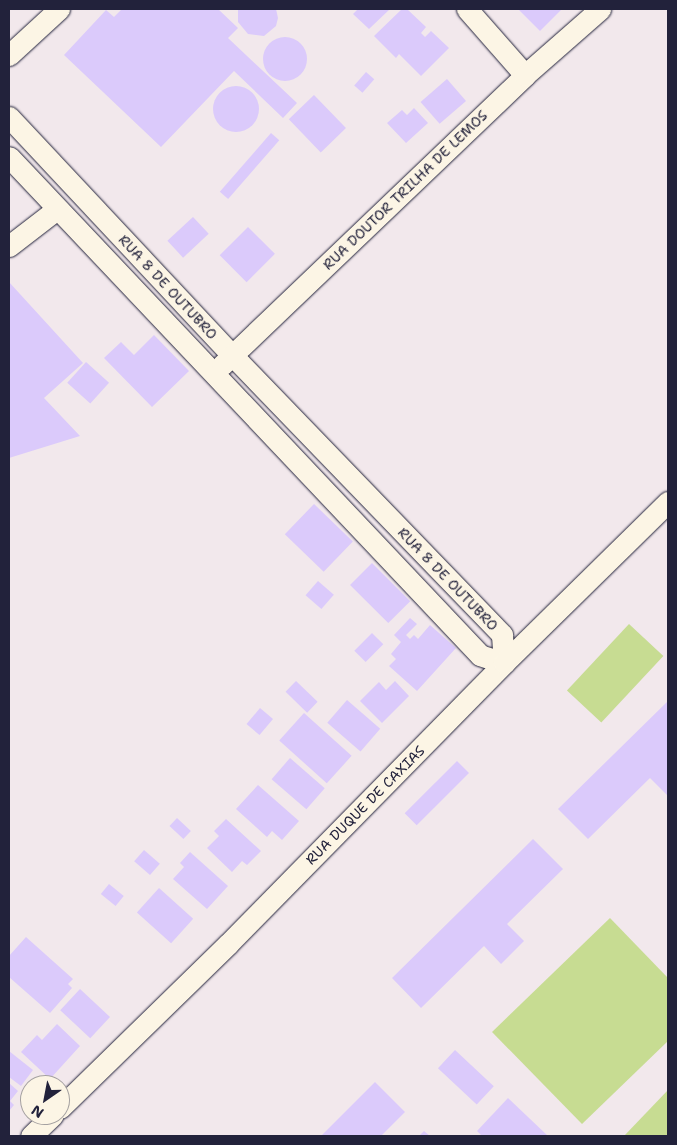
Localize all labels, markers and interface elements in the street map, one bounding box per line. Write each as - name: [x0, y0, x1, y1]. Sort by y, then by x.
- street label: RUA DOUTOR TRILHA DE LEMOS: [319, 107, 491, 273]
- street label: RUA 8 DE OUTUBRO: [115, 231, 221, 343]
- street label: RUA 8 DE OUTUBRO: [394, 524, 502, 634]
- street label: RUA DUQUE DE CAXIAS: [302, 742, 428, 868]
- north arrow: [20, 1075, 70, 1125]
- text: N: [28, 1101, 47, 1122]

